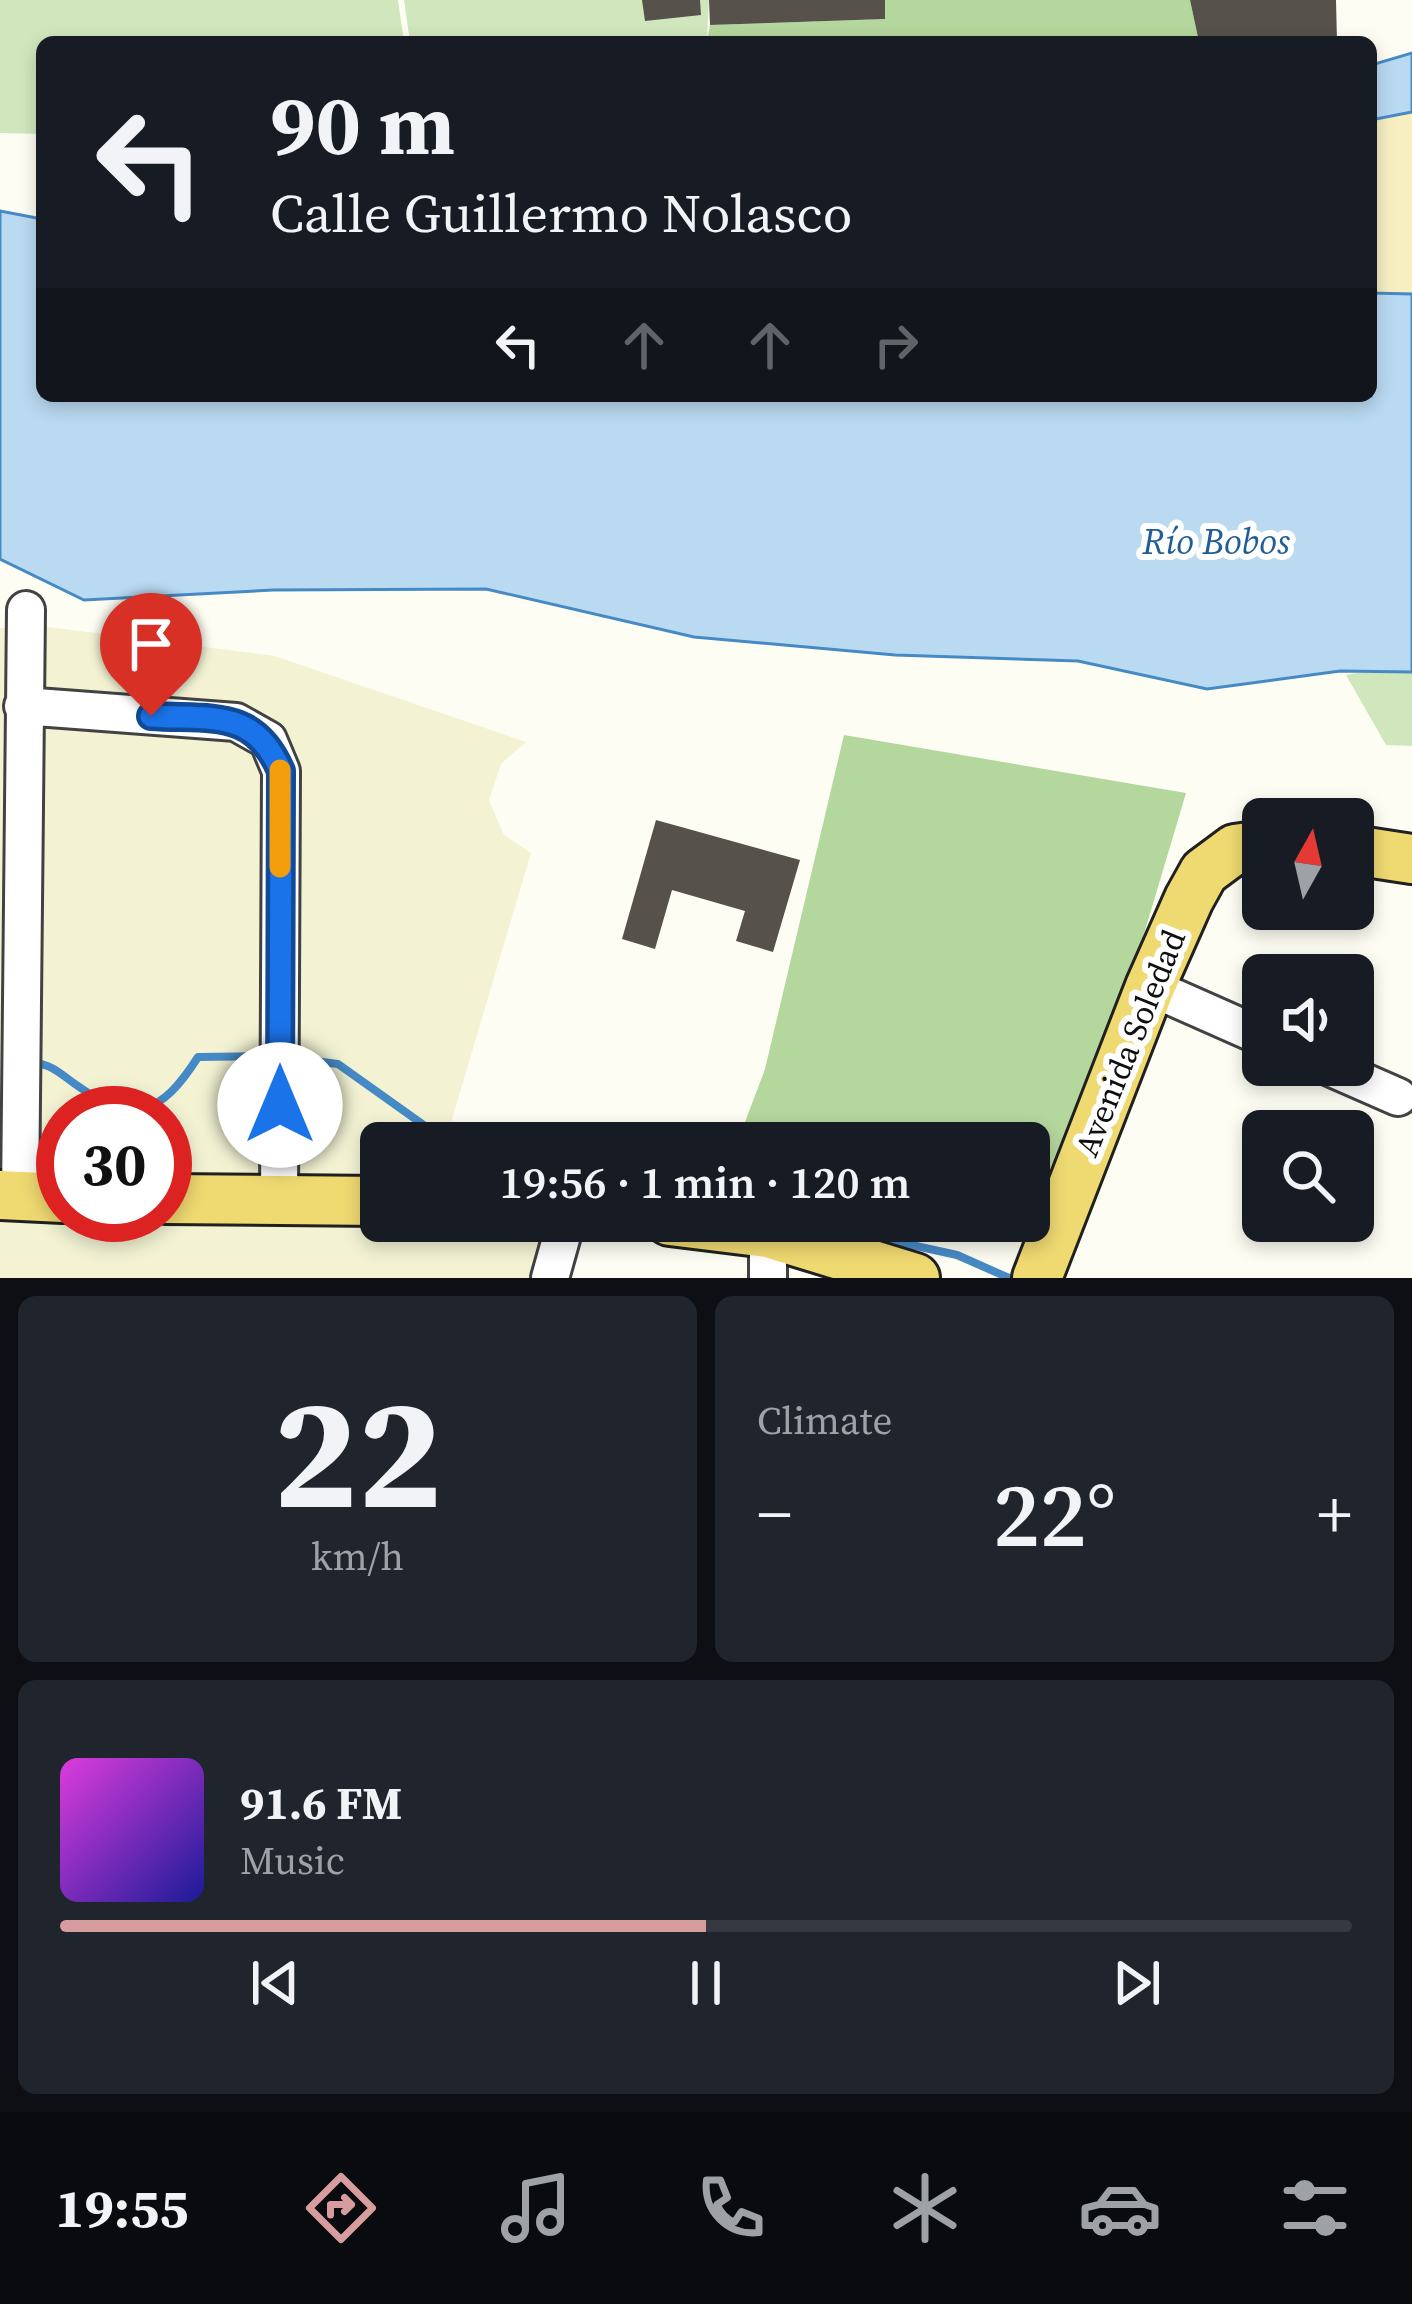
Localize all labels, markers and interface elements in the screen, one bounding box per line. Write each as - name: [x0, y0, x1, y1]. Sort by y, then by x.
- text: 90 m: [270, 67, 455, 182]
- icon: left: [72, 84, 228, 240]
- text: Calle Guillermo Nolasco: [270, 176, 852, 250]
- icon: left: [485, 312, 551, 378]
- icon: ahead: [611, 312, 677, 378]
- icon: ahead: [737, 312, 803, 378]
- icon: right: [863, 312, 929, 378]
- water label: Río Bobos: [1141, 517, 1291, 566]
- pin: [100, 593, 202, 716]
- icon: arrive: [118, 611, 184, 677]
- north arrow: [1242, 798, 1374, 930]
- map controls: [1242, 798, 1374, 1242]
- street label: Avenida Soledad: [1064, 923, 1196, 1163]
- button: sound: [1242, 954, 1374, 1086]
- position arrow: [217, 1042, 343, 1168]
- speed limit sign: 30: [36, 1086, 192, 1242]
- button: search: [1242, 1110, 1374, 1242]
- text: 19:56 · 1 min · 120 m: [500, 1151, 910, 1213]
- text: 22: [273, 1345, 442, 1559]
- text: Climate: [757, 1394, 892, 1447]
- text: 22°: [993, 1453, 1116, 1576]
- text: −: [757, 1469, 792, 1559]
- text: +: [1317, 1469, 1352, 1559]
- text: km/h: [311, 1530, 404, 1583]
- text: 91.6 FM: [240, 1772, 402, 1834]
- text: Music: [240, 1834, 345, 1887]
- icon: previous: [242, 1950, 308, 2016]
- icon: pause: [673, 1950, 739, 2016]
- icon: next: [1104, 1950, 1170, 2016]
- icon: directions: [299, 2166, 383, 2250]
- icon: music: [494, 2166, 578, 2250]
- icon: phone: [689, 2166, 773, 2250]
- icon: climate: [883, 2166, 967, 2250]
- icon: car: [1078, 2166, 1162, 2250]
- icon: filters: [1273, 2166, 1357, 2250]
- text: 19:55: [55, 2171, 189, 2245]

